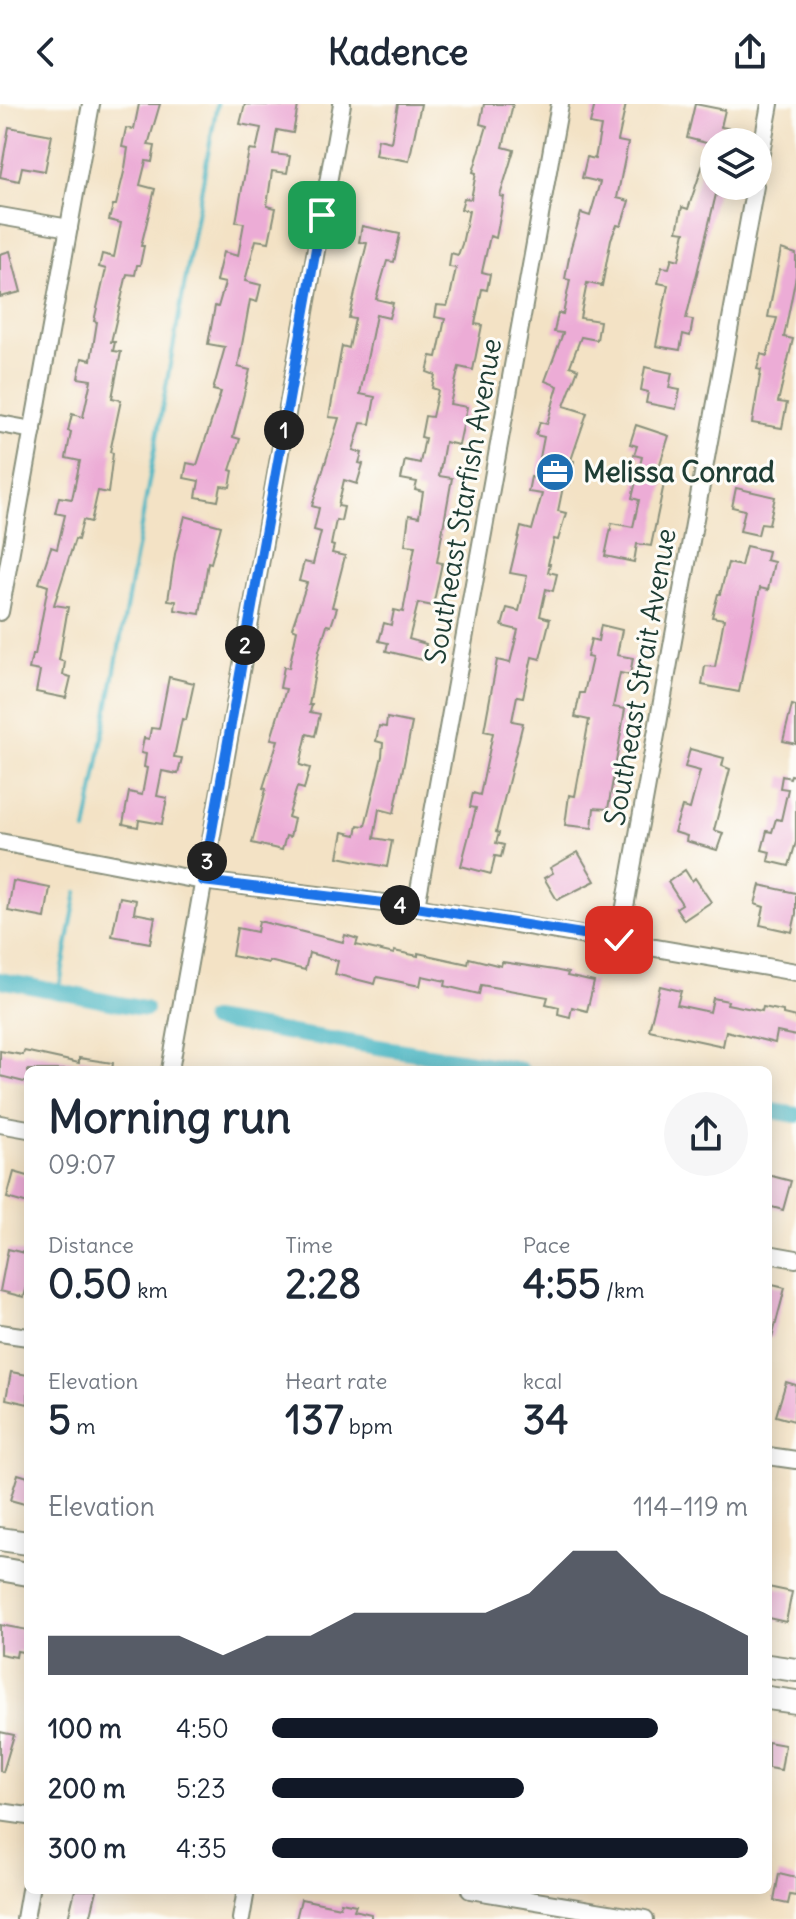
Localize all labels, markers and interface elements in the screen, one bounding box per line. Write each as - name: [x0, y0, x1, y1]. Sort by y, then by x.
- icon: back: [24, 30, 68, 74]
- text: Kadence: [328, 30, 468, 75]
- icon: share: [728, 30, 772, 74]
- map controls: [700, 128, 772, 200]
- button: layers: [700, 128, 772, 200]
- pin: [288, 181, 356, 249]
- icon: arrive: [300, 193, 344, 237]
- street label: Southeast Starfish Avenue: [417, 335, 509, 667]
- pin: 1: [264, 410, 304, 450]
- text: 1: [280, 416, 288, 444]
- office icon: Melissa Conrad: [534, 451, 576, 493]
- place label: Melissa Conrad: [583, 454, 775, 490]
- street label: Southeast Strait Avenue: [596, 526, 684, 828]
- pin: 2: [225, 625, 265, 665]
- text: 2: [239, 631, 251, 659]
- pin: 3: [187, 841, 227, 881]
- text: 3: [201, 847, 213, 875]
- pin: 4: [380, 885, 420, 925]
- text: 4: [394, 891, 406, 919]
- pin: [585, 906, 653, 974]
- icon: check: [597, 918, 641, 962]
- text: Morning run: [48, 1090, 291, 1145]
- button: share: [664, 1092, 748, 1176]
- text: 09:07: [48, 1148, 115, 1181]
- text: Distance: [48, 1231, 134, 1259]
- text: Time: [285, 1231, 333, 1259]
- text: Pace: [523, 1231, 570, 1259]
- text: 0.50: [48, 1259, 132, 1309]
- text: 2:28: [285, 1259, 361, 1309]
- text: 4:55: [523, 1259, 601, 1309]
- text: km: [132, 1276, 168, 1304]
- text: /km: [601, 1276, 645, 1304]
- text: Elevation: [48, 1367, 138, 1395]
- text: Heart rate: [285, 1367, 387, 1395]
- text: kcal: [523, 1367, 562, 1395]
- text: 5: [48, 1395, 71, 1445]
- text: 137: [285, 1395, 344, 1445]
- text: 34: [523, 1395, 569, 1445]
- text: m: [71, 1412, 96, 1440]
- text: bpm: [344, 1412, 393, 1440]
- text: Elevation: [48, 1490, 155, 1523]
- text: 114–119 m: [633, 1490, 748, 1523]
- text: 100 m: [48, 1712, 122, 1745]
- text: 4:50: [176, 1712, 229, 1745]
- text: 200 m: [48, 1772, 125, 1805]
- text: 5:23: [176, 1772, 226, 1805]
- text: 300 m: [48, 1832, 126, 1865]
- text: 4:35: [176, 1832, 227, 1865]

